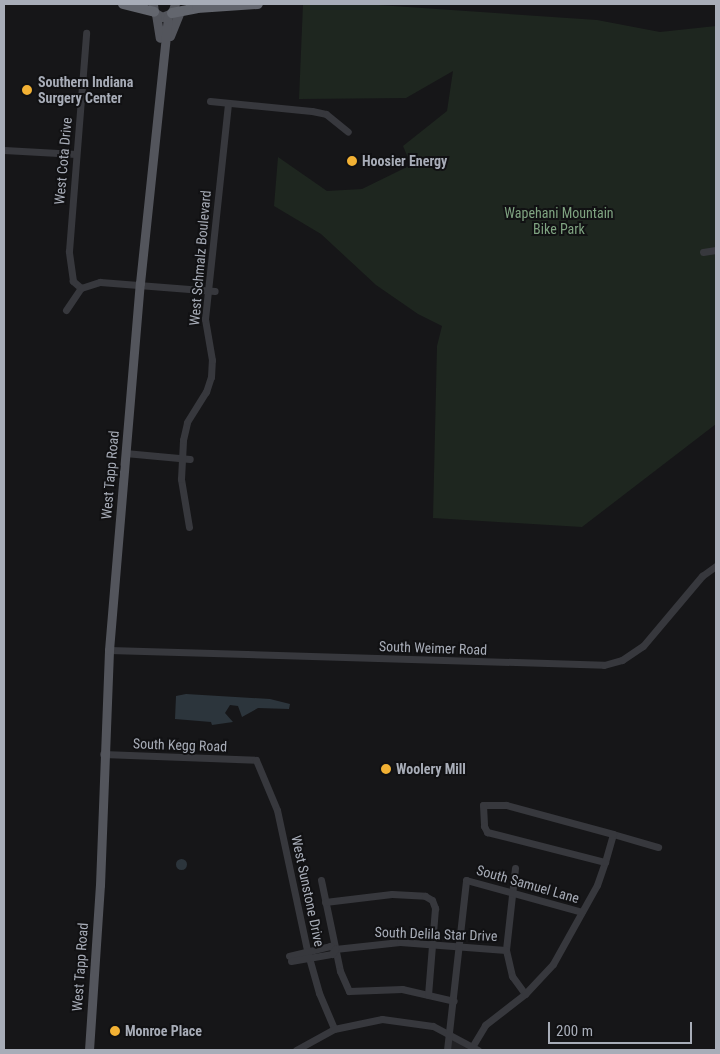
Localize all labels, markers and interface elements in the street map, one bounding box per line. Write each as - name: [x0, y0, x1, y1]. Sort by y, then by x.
- place label: Southern Indiana Surgery Center: [38, 74, 133, 106]
- marker: Southern Indiana Surgery Center: [20, 83, 34, 97]
- street label: West Cota Drive: [51, 117, 75, 205]
- place label: Hoosier Energy: [362, 153, 447, 169]
- marker: Hoosier Energy: [346, 155, 358, 167]
- street label: West Schmalz Boulevard: [186, 190, 214, 326]
- park label: Wapehani Mountain Bike Park: [504, 205, 614, 238]
- street label: West Tapp Road: [98, 430, 122, 520]
- street label: South Weimer Road: [379, 638, 487, 658]
- street label: South Kegg Road: [133, 735, 227, 755]
- place label: Woolery Mill: [396, 761, 466, 777]
- marker: Woolery Mill: [380, 763, 392, 775]
- street label: West Sunstone Drive: [288, 834, 328, 948]
- street label: South Samuel Lane: [475, 861, 581, 907]
- street label: West Tapp Road: [69, 922, 91, 1012]
- street label: South Delila Star Drive: [374, 923, 498, 945]
- scale bar: [550, 1012, 694, 1044]
- text: 200 m: [556, 1022, 593, 1040]
- place label: Monroe Place: [125, 1023, 202, 1039]
- marker: Monroe Place: [109, 1025, 121, 1037]

